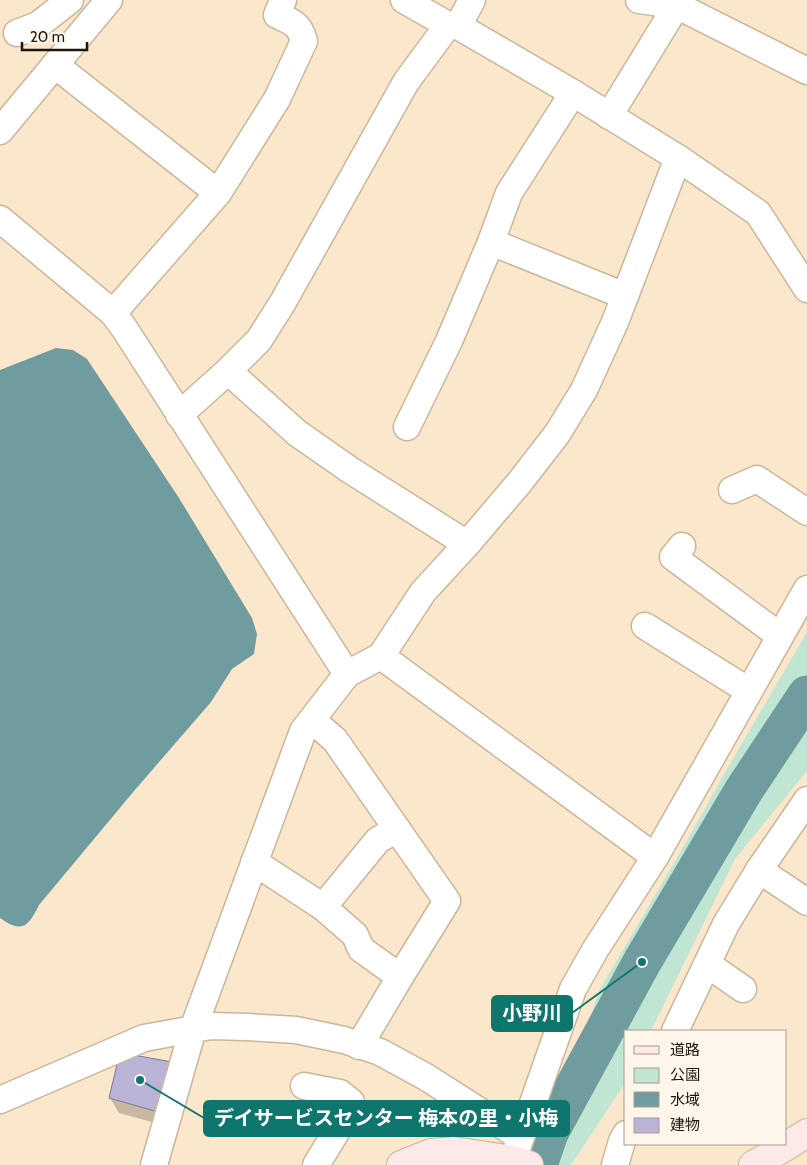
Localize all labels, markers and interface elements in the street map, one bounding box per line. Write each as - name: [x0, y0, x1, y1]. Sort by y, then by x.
- scale bar: [22, 20, 88, 52]
- text: 20 m: [30, 28, 65, 46]
- callout: 小野川: [492, 996, 572, 1031]
- text: 小野川: [502, 1001, 562, 1025]
- legend: [624, 1030, 787, 1145]
- text: 道路: [670, 1041, 700, 1059]
- text: 公園: [670, 1066, 700, 1084]
- text: 水域: [670, 1091, 700, 1109]
- callout: デイサービスセンター 梅本の里・小梅: [204, 1101, 569, 1136]
- text: デイサービスセンター 梅本の里・小梅: [214, 1106, 558, 1130]
- text: 建物: [670, 1116, 700, 1134]

